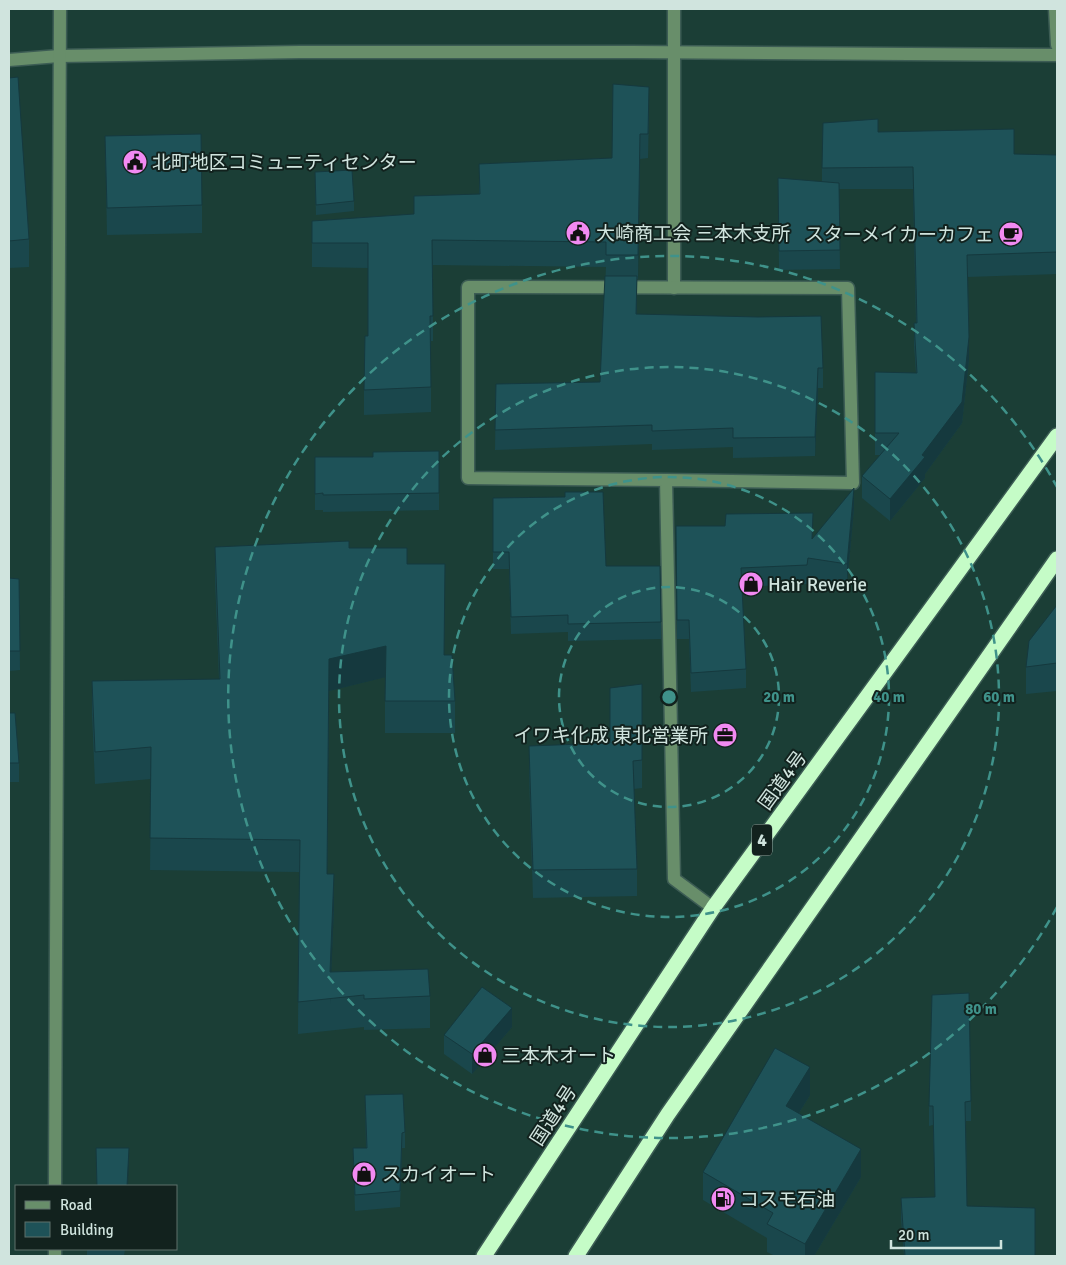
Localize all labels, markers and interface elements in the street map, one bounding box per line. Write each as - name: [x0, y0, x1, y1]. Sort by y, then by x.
- public building icon: 北町地区コミュニティセンター: [122, 149, 148, 175]
- place label: 北町地区コミュニティセンター: [152, 151, 417, 175]
- public building icon: 大崎商工会 三本木支所: [565, 220, 591, 246]
- cafe icon: スターメイカーカフェ: [998, 221, 1024, 247]
- place label: 大崎商工会 三本木支所: [596, 222, 790, 246]
- place label: スターメイカーカフェ: [805, 223, 994, 247]
- shop icon: Hair Reverie: [738, 571, 764, 597]
- place label: Hair Reverie: [768, 573, 867, 597]
- centre of rings: [660, 688, 678, 706]
- text: 20 m: [763, 688, 795, 706]
- text: 40 m: [873, 688, 905, 706]
- text: 60 m: [983, 688, 1015, 706]
- office icon: イワキ化成 東北営業所: [712, 722, 738, 748]
- place label: イワキ化成 東北営業所: [514, 724, 708, 748]
- street label: 国道4号: [753, 746, 812, 815]
- road number: 4: [752, 824, 772, 856]
- text: 80 m: [965, 1000, 997, 1018]
- shop icon: 三本木オート: [472, 1042, 498, 1068]
- place label: 三本木オート: [502, 1044, 616, 1068]
- street label: 国道4号: [525, 1081, 582, 1150]
- shop icon: スカイオート: [351, 1161, 377, 1187]
- place label: スカイオート: [382, 1163, 496, 1187]
- legend: [15, 1185, 178, 1250]
- fuel station icon: コスモ石油: [710, 1186, 736, 1212]
- place label: コスモ石油: [740, 1188, 835, 1212]
- text: Road: [60, 1196, 92, 1214]
- scale bar: [891, 1218, 1001, 1250]
- text: Building: [60, 1221, 114, 1239]
- text: 20 m: [898, 1226, 929, 1244]

